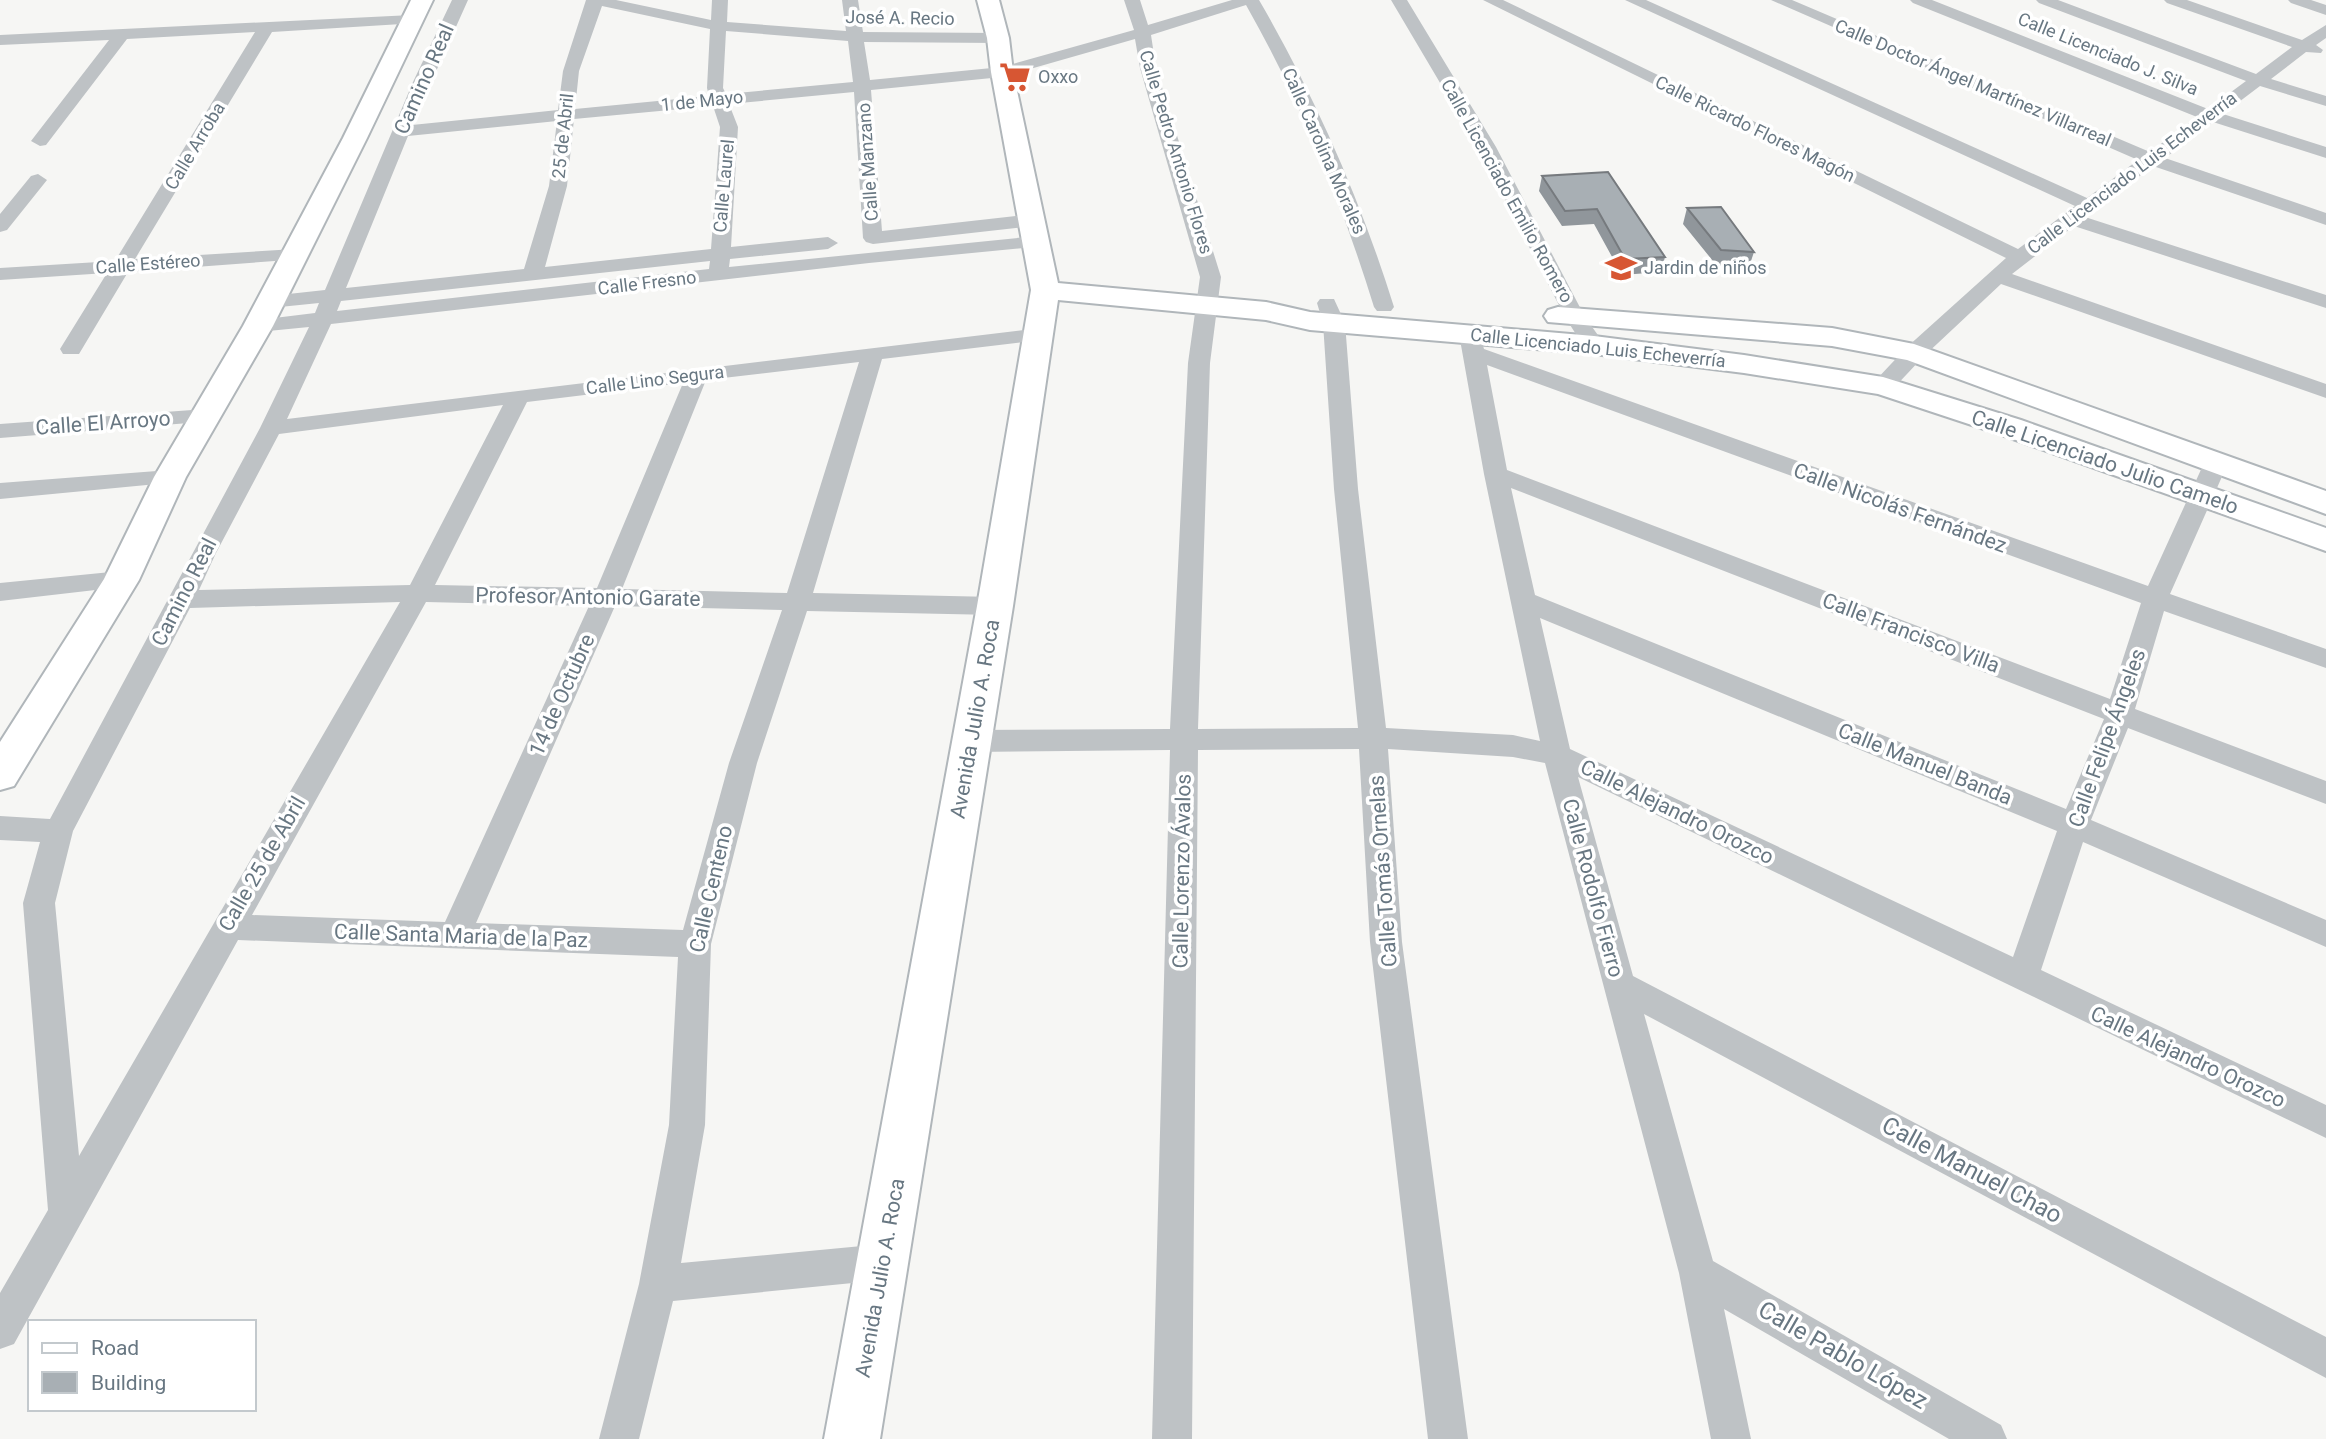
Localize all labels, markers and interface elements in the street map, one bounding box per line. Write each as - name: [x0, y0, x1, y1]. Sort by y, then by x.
- street label: José A. Recio: [845, 6, 955, 29]
- street label: Calle Licenciado J. Silva: [2015, 8, 2201, 99]
- street label: Calle Doctor Ángel Martínez Villarreal: [1832, 15, 2114, 150]
- street label: Camino Real: [389, 20, 459, 138]
- street label: Calle Pedro Antonio Flores: [1135, 47, 1218, 256]
- supermarket icon: Oxxo: [998, 60, 1032, 94]
- street label: Calle Carolina Morales: [1278, 64, 1371, 237]
- place label: Oxxo: [1038, 66, 1078, 87]
- street label: Calle Ricardo Flores Magón: [1652, 71, 1858, 186]
- street label: Calle Licenciado Emilio Romero: [1437, 75, 1578, 306]
- street label: 1 de Mayo: [660, 86, 744, 115]
- street label: Calle Licenciado Luis Echeverría: [2023, 87, 2240, 258]
- street label: 25 de Abril: [548, 92, 577, 180]
- street label: Calle Arroba: [160, 98, 229, 193]
- street label: Calle Manzano: [853, 102, 882, 222]
- street label: Calle Laurel: [709, 138, 738, 233]
- street label: Calle Estéreo: [95, 249, 201, 278]
- school or university icon: Jardin de niños: [1604, 251, 1638, 285]
- place label: Jardin de niños: [1644, 257, 1767, 278]
- street label: Calle Fresno: [597, 266, 697, 299]
- street label: Calle Licenciado Luis Echeverría: [1469, 324, 1727, 371]
- street label: Calle Lino Segura: [585, 361, 725, 398]
- street label: Calle Licenciado Julio Camelo: [1968, 405, 2242, 519]
- street label: Calle El Arroyo: [35, 406, 171, 440]
- street label: Calle Nicolás Fernández: [1790, 458, 2010, 558]
- street label: Camino Real: [147, 534, 221, 650]
- street label: Profesor Antonio Garate: [475, 583, 701, 611]
- street label: Calle Francisco Villa: [1819, 588, 2003, 678]
- street label: Avenida Julio A. Roca: [946, 618, 1004, 820]
- street label: 14 de Octubre: [524, 630, 600, 760]
- street label: Calle Felipe Ángeles: [2064, 646, 2150, 830]
- street label: Calle Manuel Banda: [1835, 718, 2015, 810]
- street label: Calle Alejandro Orozco: [1576, 755, 1778, 869]
- street label: Calle Lorenzo Ávalos: [1168, 774, 1196, 968]
- street label: Calle Tomás Ornelas: [1364, 774, 1402, 968]
- street label: Calle 25 de Abril: [214, 792, 310, 936]
- street label: Calle Rodolfo Fierro: [1558, 796, 1628, 980]
- street label: Calle Centeno: [685, 823, 737, 955]
- street label: Calle Santa Maria de la Paz: [334, 920, 588, 952]
- street label: Calle Alejandro Orozco: [2087, 1001, 2289, 1113]
- street label: Calle Manuel Chao: [1877, 1111, 2067, 1229]
- street label: Avenida Julio A. Roca: [851, 1177, 909, 1379]
- street label: Calle Pablo López: [1753, 1295, 1933, 1415]
- legend: [28, 1320, 256, 1411]
- text: Road: [91, 1336, 139, 1360]
- text: Building: [91, 1371, 166, 1395]

